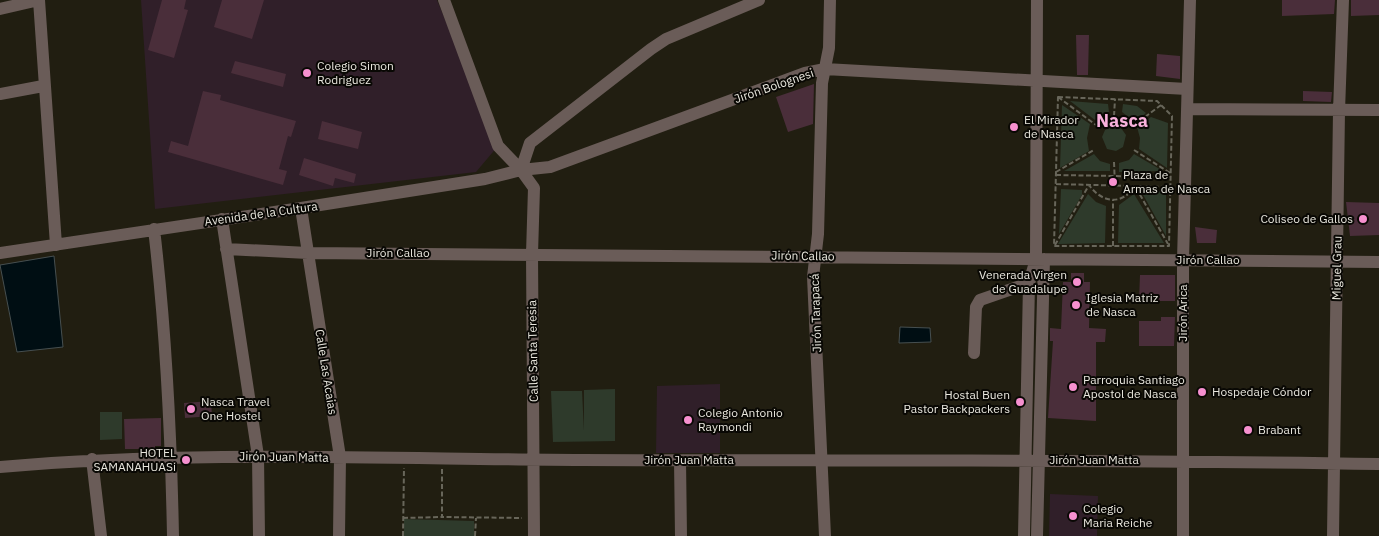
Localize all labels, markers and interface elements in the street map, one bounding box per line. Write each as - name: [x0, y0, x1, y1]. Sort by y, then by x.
- place label: Colegio Simon Rodriguez: [317, 58, 394, 87]
- street label: Jirón Bolognesi: [732, 65, 816, 106]
- marker: Colegio Simon Rodriguez: [301, 67, 313, 79]
- district label: Nasca: [1096, 109, 1148, 132]
- place label: El Mirador de Nasca: [1024, 112, 1079, 141]
- marker: El Mirador de Nasca: [1008, 121, 1020, 133]
- place label: Plaza de Armas de Nasca: [1123, 167, 1211, 196]
- marker: Plaza de Armas de Nasca: [1107, 176, 1119, 188]
- street label: Avenida de la Cultura: [203, 198, 319, 229]
- place label: Coliseo de Gallos: [1260, 211, 1353, 226]
- marker: Coliseo de Gallos: [1357, 213, 1369, 225]
- street label: Miguel Grau: [1328, 236, 1345, 300]
- street label: Jirón Callao: [366, 245, 430, 260]
- street label: Jirón Callao: [771, 247, 835, 264]
- street label: Jirón Callao: [1176, 252, 1240, 267]
- place label: Venerada Virgen de Guadalupe: [979, 267, 1067, 296]
- street label: Jirón Tarapacá: [807, 273, 824, 353]
- marker: Venerada Virgen de Guadalupe: [1071, 276, 1083, 288]
- street label: Jirón Arica: [1175, 284, 1190, 342]
- place label: Iglesia Matriz de Nasca: [1086, 290, 1159, 319]
- street label: Calle Santa Teresia: [524, 299, 541, 402]
- marker: Iglesia Matriz de Nasca: [1070, 299, 1082, 311]
- street label: Calle Las Acaias: [312, 328, 341, 416]
- place label: Parroquia Santiago Apostol de Nasca: [1083, 372, 1185, 401]
- marker: Parroquia Santiago Apostol de Nasca: [1067, 381, 1079, 393]
- place label: Hospedaje Cóndor: [1212, 384, 1312, 399]
- marker: Hospedaje Cóndor: [1196, 386, 1208, 398]
- place label: Hostal Buen Pastor Backpackers: [904, 387, 1010, 416]
- place label: Nasca Travel One Hostel: [201, 394, 270, 423]
- marker: Hostal Buen Pastor Backpackers: [1014, 396, 1026, 408]
- marker: Nasca Travel One Hostel: [185, 403, 197, 415]
- place label: Colegio Antonio Raymondi: [698, 405, 783, 434]
- marker: Colegio Antonio Raymondi: [682, 414, 694, 426]
- place label: Brabant: [1258, 422, 1301, 437]
- marker: Brabant: [1242, 424, 1254, 436]
- place label: HOTEL SAMANAHUASi: [94, 445, 176, 474]
- street label: Jirón Juan Matta: [239, 448, 330, 465]
- street label: Jirón Juan Matta: [644, 452, 734, 467]
- street label: Jirón Juan Matta: [1049, 452, 1139, 467]
- marker: HOTEL SAMANAHUASi: [180, 454, 192, 466]
- place label: Colegio Maria Reiche: [1083, 501, 1153, 530]
- marker: Colegio Maria Reiche: [1067, 510, 1079, 522]

